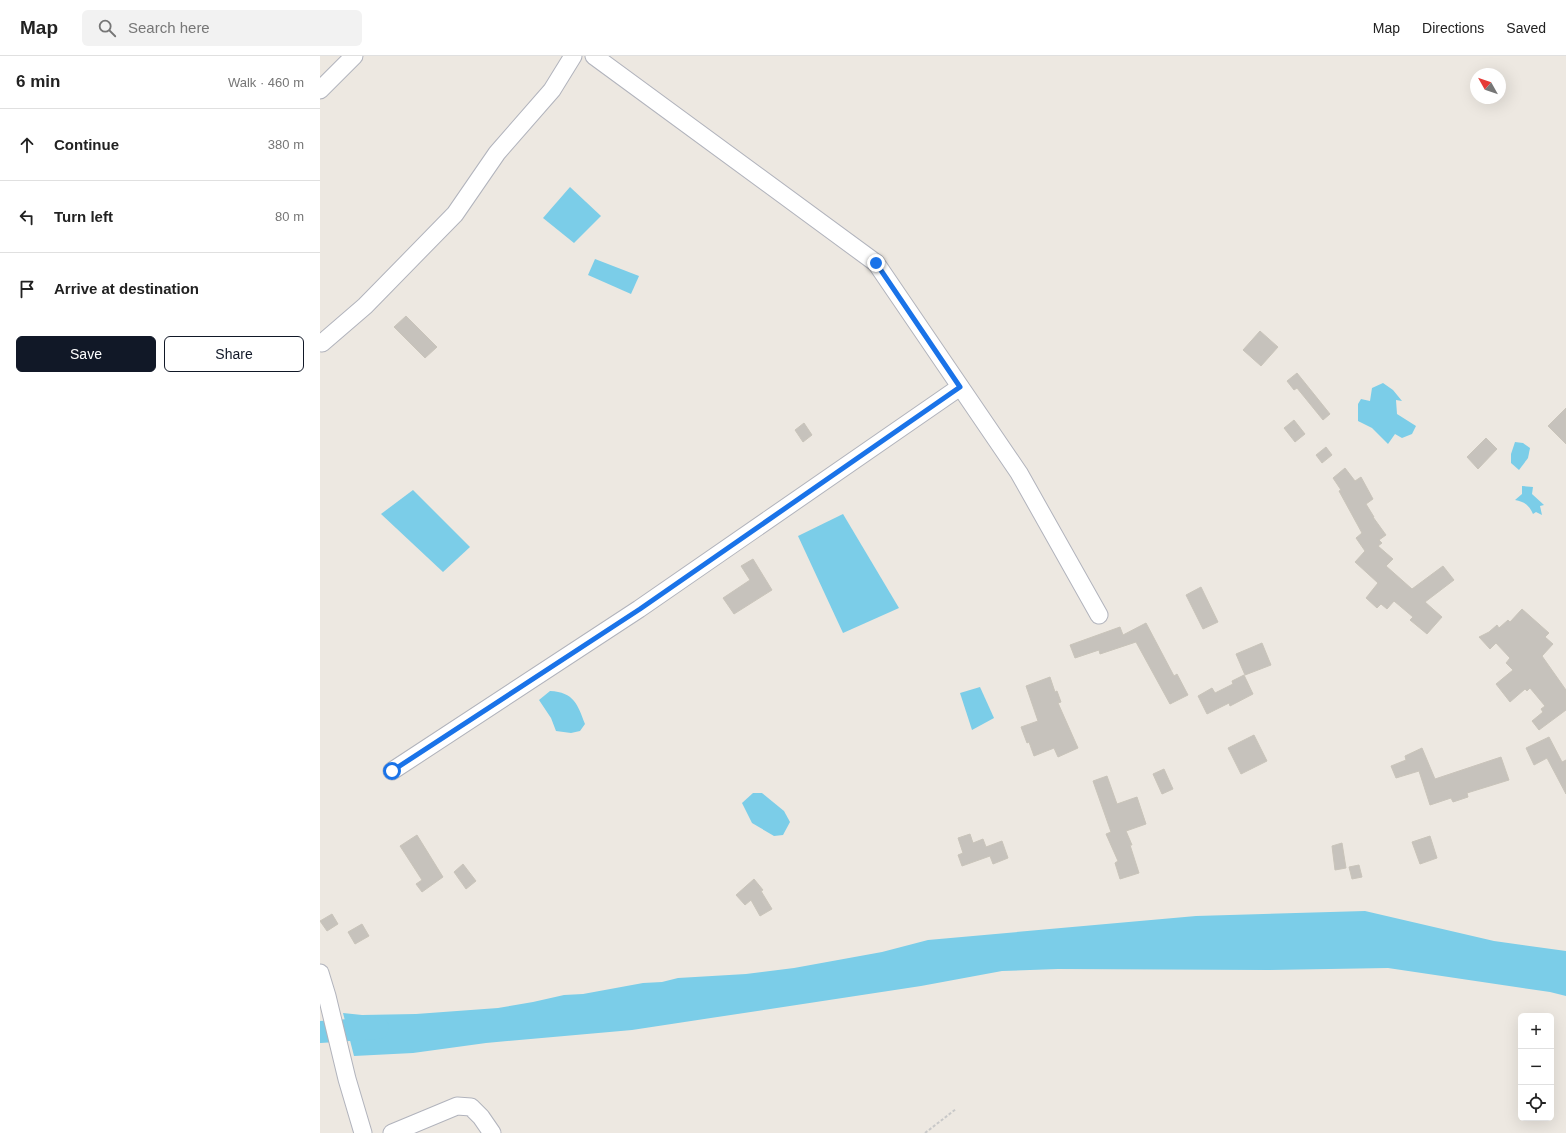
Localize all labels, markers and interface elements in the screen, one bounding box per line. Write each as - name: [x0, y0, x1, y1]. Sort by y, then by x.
- search box: [82, 10, 362, 46]
- text: Map: [20, 17, 58, 38]
- icon: search: [96, 17, 118, 39]
- text: Search here: [128, 19, 210, 36]
- text: Map: [1373, 20, 1400, 36]
- text: Directions: [1422, 20, 1484, 36]
- text: Saved: [1506, 20, 1546, 36]
- north arrow: [1470, 68, 1506, 104]
- text: 6 min: [16, 72, 60, 91]
- text: Walk · 460 m: [228, 75, 304, 90]
- icon: ahead: [16, 134, 38, 156]
- text: Continue: [54, 136, 119, 153]
- text: 380 m: [268, 137, 304, 152]
- icon: left: [16, 206, 38, 228]
- text: Turn left: [54, 208, 113, 225]
- text: 80 m: [275, 209, 304, 224]
- route end: [867, 254, 885, 272]
- icon: arrive: [16, 278, 38, 300]
- text: Arrive at destination: [54, 280, 199, 297]
- button: Save: [16, 336, 156, 372]
- button: Share: [164, 336, 304, 372]
- route start: [383, 762, 401, 780]
- map controls: [1518, 1013, 1554, 1121]
- button: +: [1518, 1013, 1554, 1049]
- button: −: [1518, 1049, 1554, 1085]
- button: locate: [1518, 1085, 1554, 1121]

